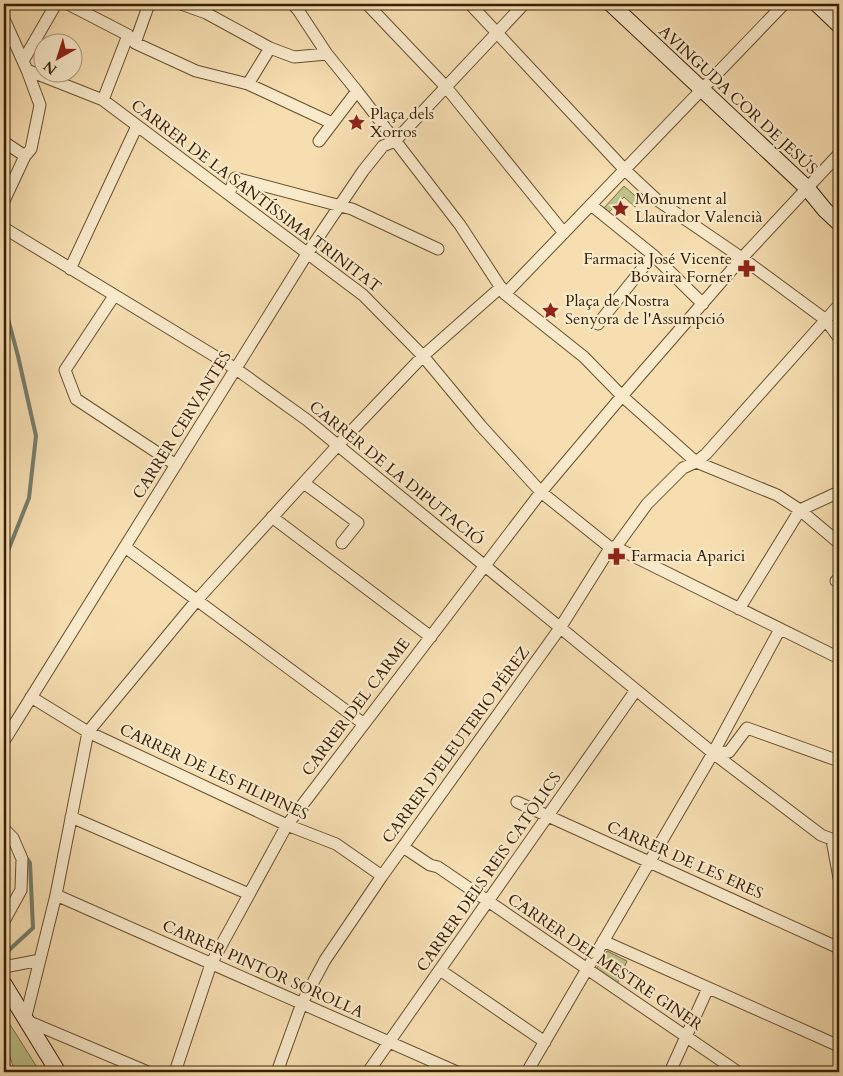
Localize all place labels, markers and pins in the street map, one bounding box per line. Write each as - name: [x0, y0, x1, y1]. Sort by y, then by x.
- place label: Plaça dels Xorros: [370, 103, 434, 143]
- place icon: Plaça dels Xorros: [346, 113, 366, 133]
- place label: Monument al Llaurador Valencià: [635, 188, 762, 228]
- place icon: Monument al Llaurador Valencià: [611, 198, 631, 218]
- place label: Farmacia José Vicente Bovaira Forner: [583, 248, 732, 288]
- pharmacy icon: Farmacia José Vicente Bovaira Forner: [736, 258, 756, 278]
- place label: Plaça de Nostra Senyora de l'Assumpció: [565, 290, 725, 330]
- place icon: Plaça de Nostra Senyora de l'Assumpció: [541, 300, 561, 320]
- place label: Farmacia Aparici: [631, 545, 746, 567]
- pharmacy icon: Farmacia Aparici: [607, 546, 627, 566]

